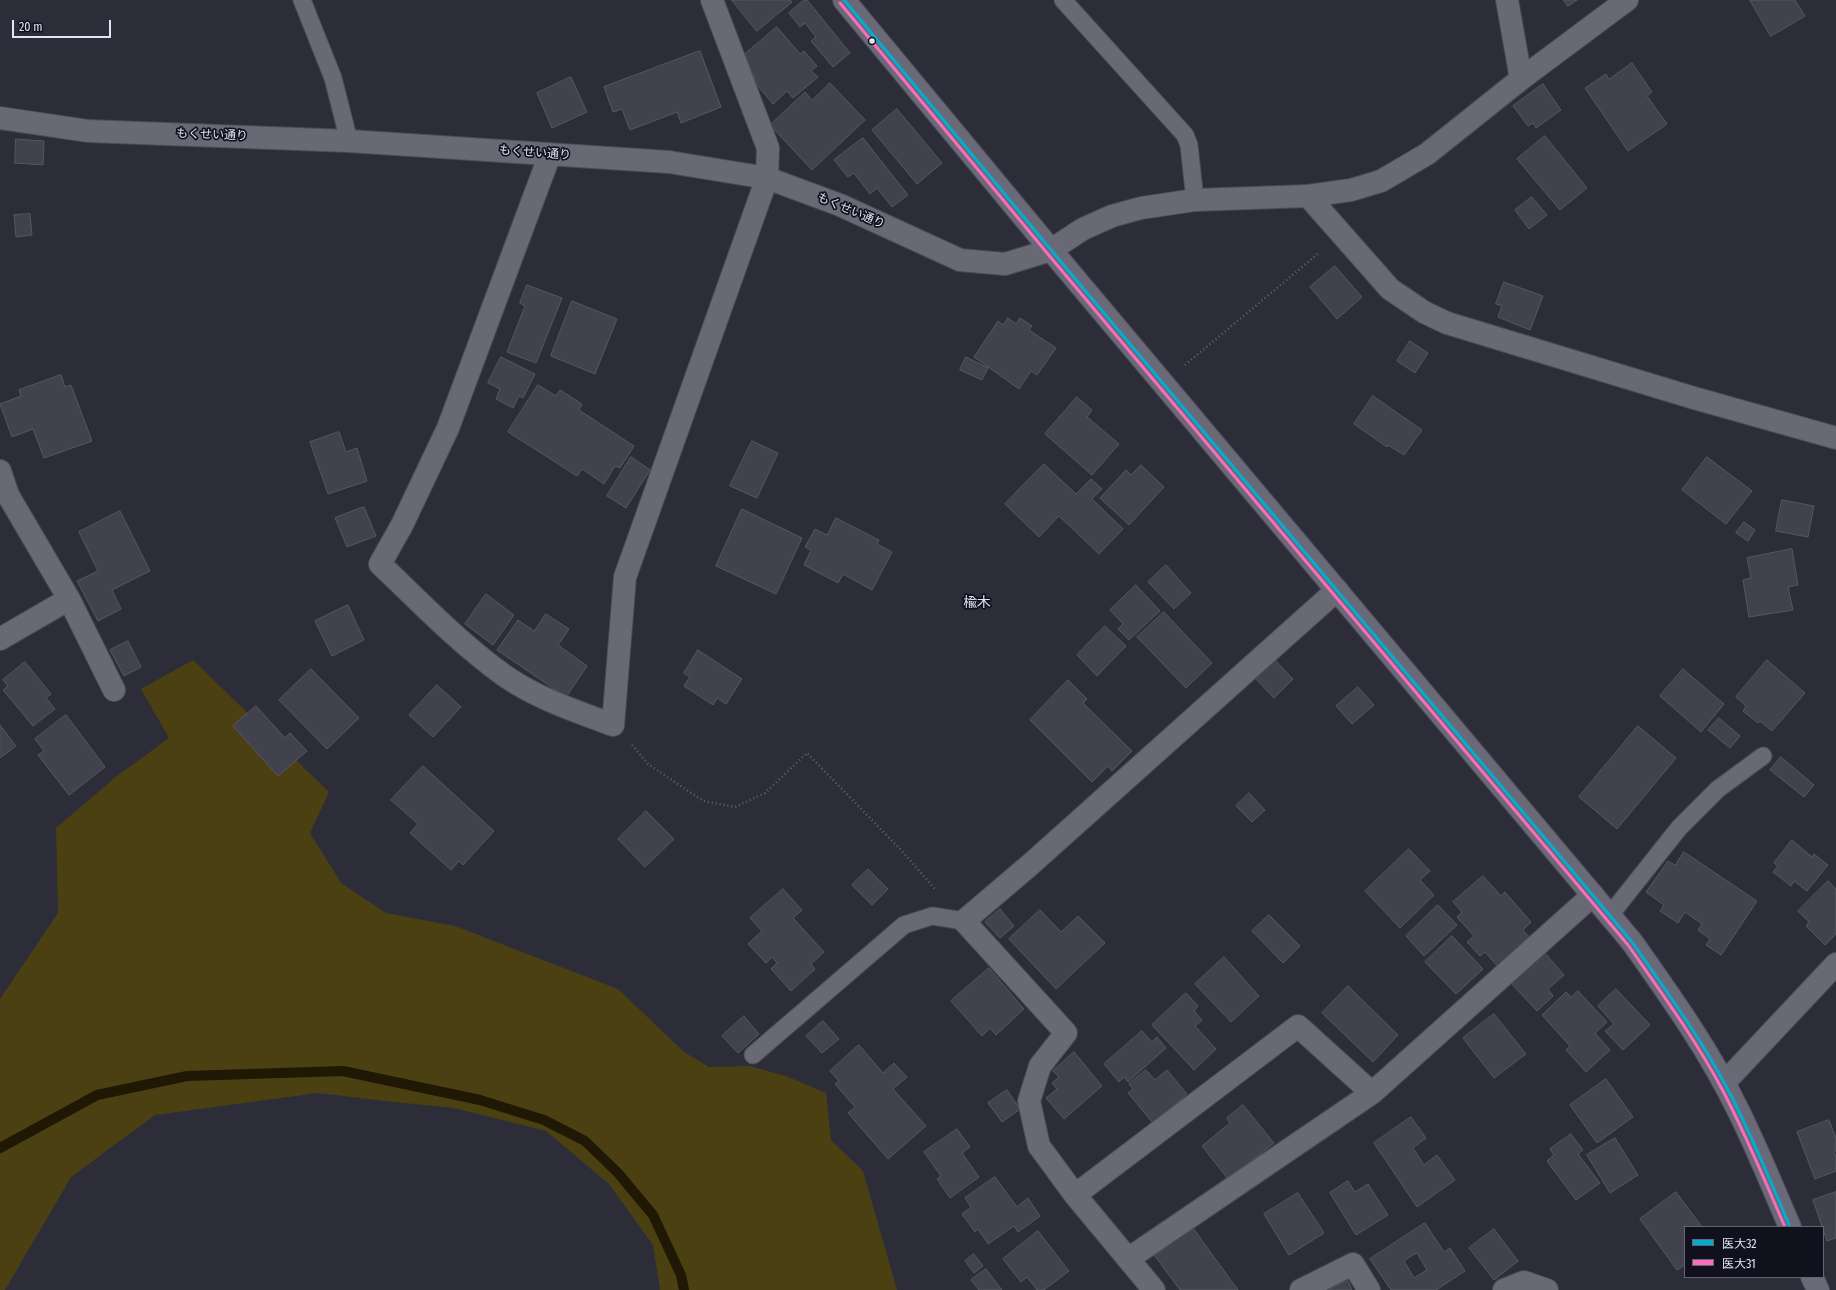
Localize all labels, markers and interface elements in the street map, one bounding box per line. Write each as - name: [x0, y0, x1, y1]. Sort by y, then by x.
- scale bar: [14, 12, 113, 38]
- text: 20 m: [19, 20, 43, 34]
- unlabelled marker: [867, 36, 877, 46]
- street label: もくせい通り: [176, 127, 248, 143]
- street label: もくせい通り: [499, 143, 571, 163]
- street label: もくせい通り: [815, 190, 887, 232]
- district label: 楡木: [963, 595, 991, 611]
- legend: [1684, 1226, 1824, 1278]
- text: 医大32: [1722, 1237, 1757, 1251]
- text: 医大31: [1722, 1257, 1756, 1271]

